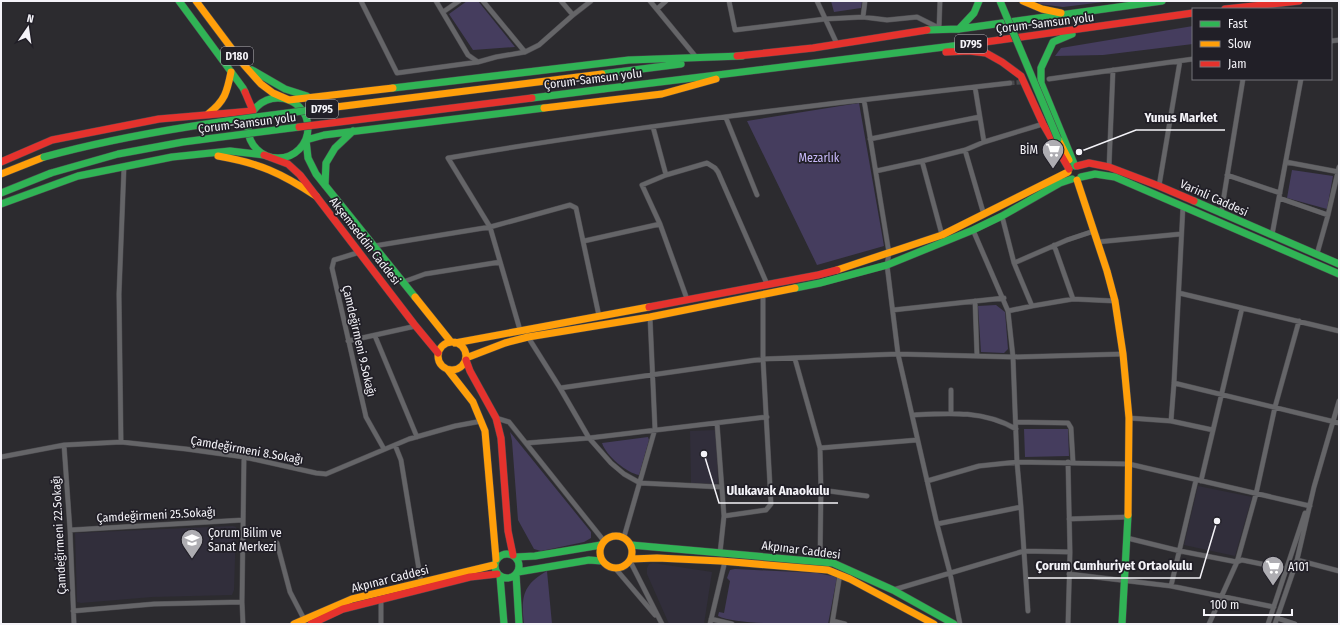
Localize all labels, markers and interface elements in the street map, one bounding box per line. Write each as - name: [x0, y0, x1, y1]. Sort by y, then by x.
- north arrow: [8, 8, 48, 48]
- legend: [1192, 8, 1332, 80]
- street label: Çorum-Samsun yolu: [995, 10, 1095, 36]
- text: N: [25, 12, 35, 26]
- text: Fast: [1228, 17, 1247, 31]
- road number: D795: [955, 35, 987, 53]
- text: Slow: [1228, 37, 1251, 51]
- road number: D180: [221, 47, 253, 65]
- text: Jam: [1228, 57, 1246, 71]
- street label: Çorum-Samsun yolu: [543, 66, 643, 92]
- road number: D795: [306, 100, 338, 118]
- callout: Yunus Market: [1136, 105, 1225, 130]
- street label: Çorum-Samsun yolu: [197, 110, 297, 136]
- text: Yunus Market: [1143, 110, 1218, 125]
- supermarket icon: BİM: [1040, 137, 1066, 170]
- place label: BİM: [1020, 142, 1038, 157]
- park label: Mezarlık: [799, 151, 840, 165]
- street label: Varinli Caddesi: [1178, 177, 1250, 219]
- street label: Akşemseddin Caddesi: [327, 195, 403, 287]
- street label: Çamdeğirmeni 9.Sokağı: [339, 284, 379, 398]
- street label: Çamdeğirmeni 8.Sokağı: [190, 433, 304, 467]
- street label: Çamdeğirmeni 22.Sokağı: [49, 475, 69, 595]
- callout: Ulukavak Anaokulu: [719, 478, 838, 503]
- text: Ulukavak Anaokulu: [726, 483, 830, 498]
- street label: Çamdeğirmeni 25.Sokağı: [96, 505, 216, 525]
- place label: Çorum Bilim ve Sanat Merkezi: [208, 526, 282, 554]
- school or university icon: Çorum Bilim ve Sanat Merkezi: [179, 527, 205, 560]
- street label: Akpınar Caddesi: [761, 538, 841, 562]
- callout: Çorum Cumhuriyet Ortaokulu: [1028, 553, 1200, 578]
- supermarket icon: A101: [1260, 554, 1286, 587]
- text: Çorum Cumhuriyet Ortaokulu: [1036, 558, 1193, 574]
- place label: A101: [1288, 560, 1309, 574]
- street label: Akpınar Caddesi: [350, 563, 430, 595]
- scale bar: [1204, 591, 1292, 617]
- text: 100 m: [1210, 598, 1239, 612]

